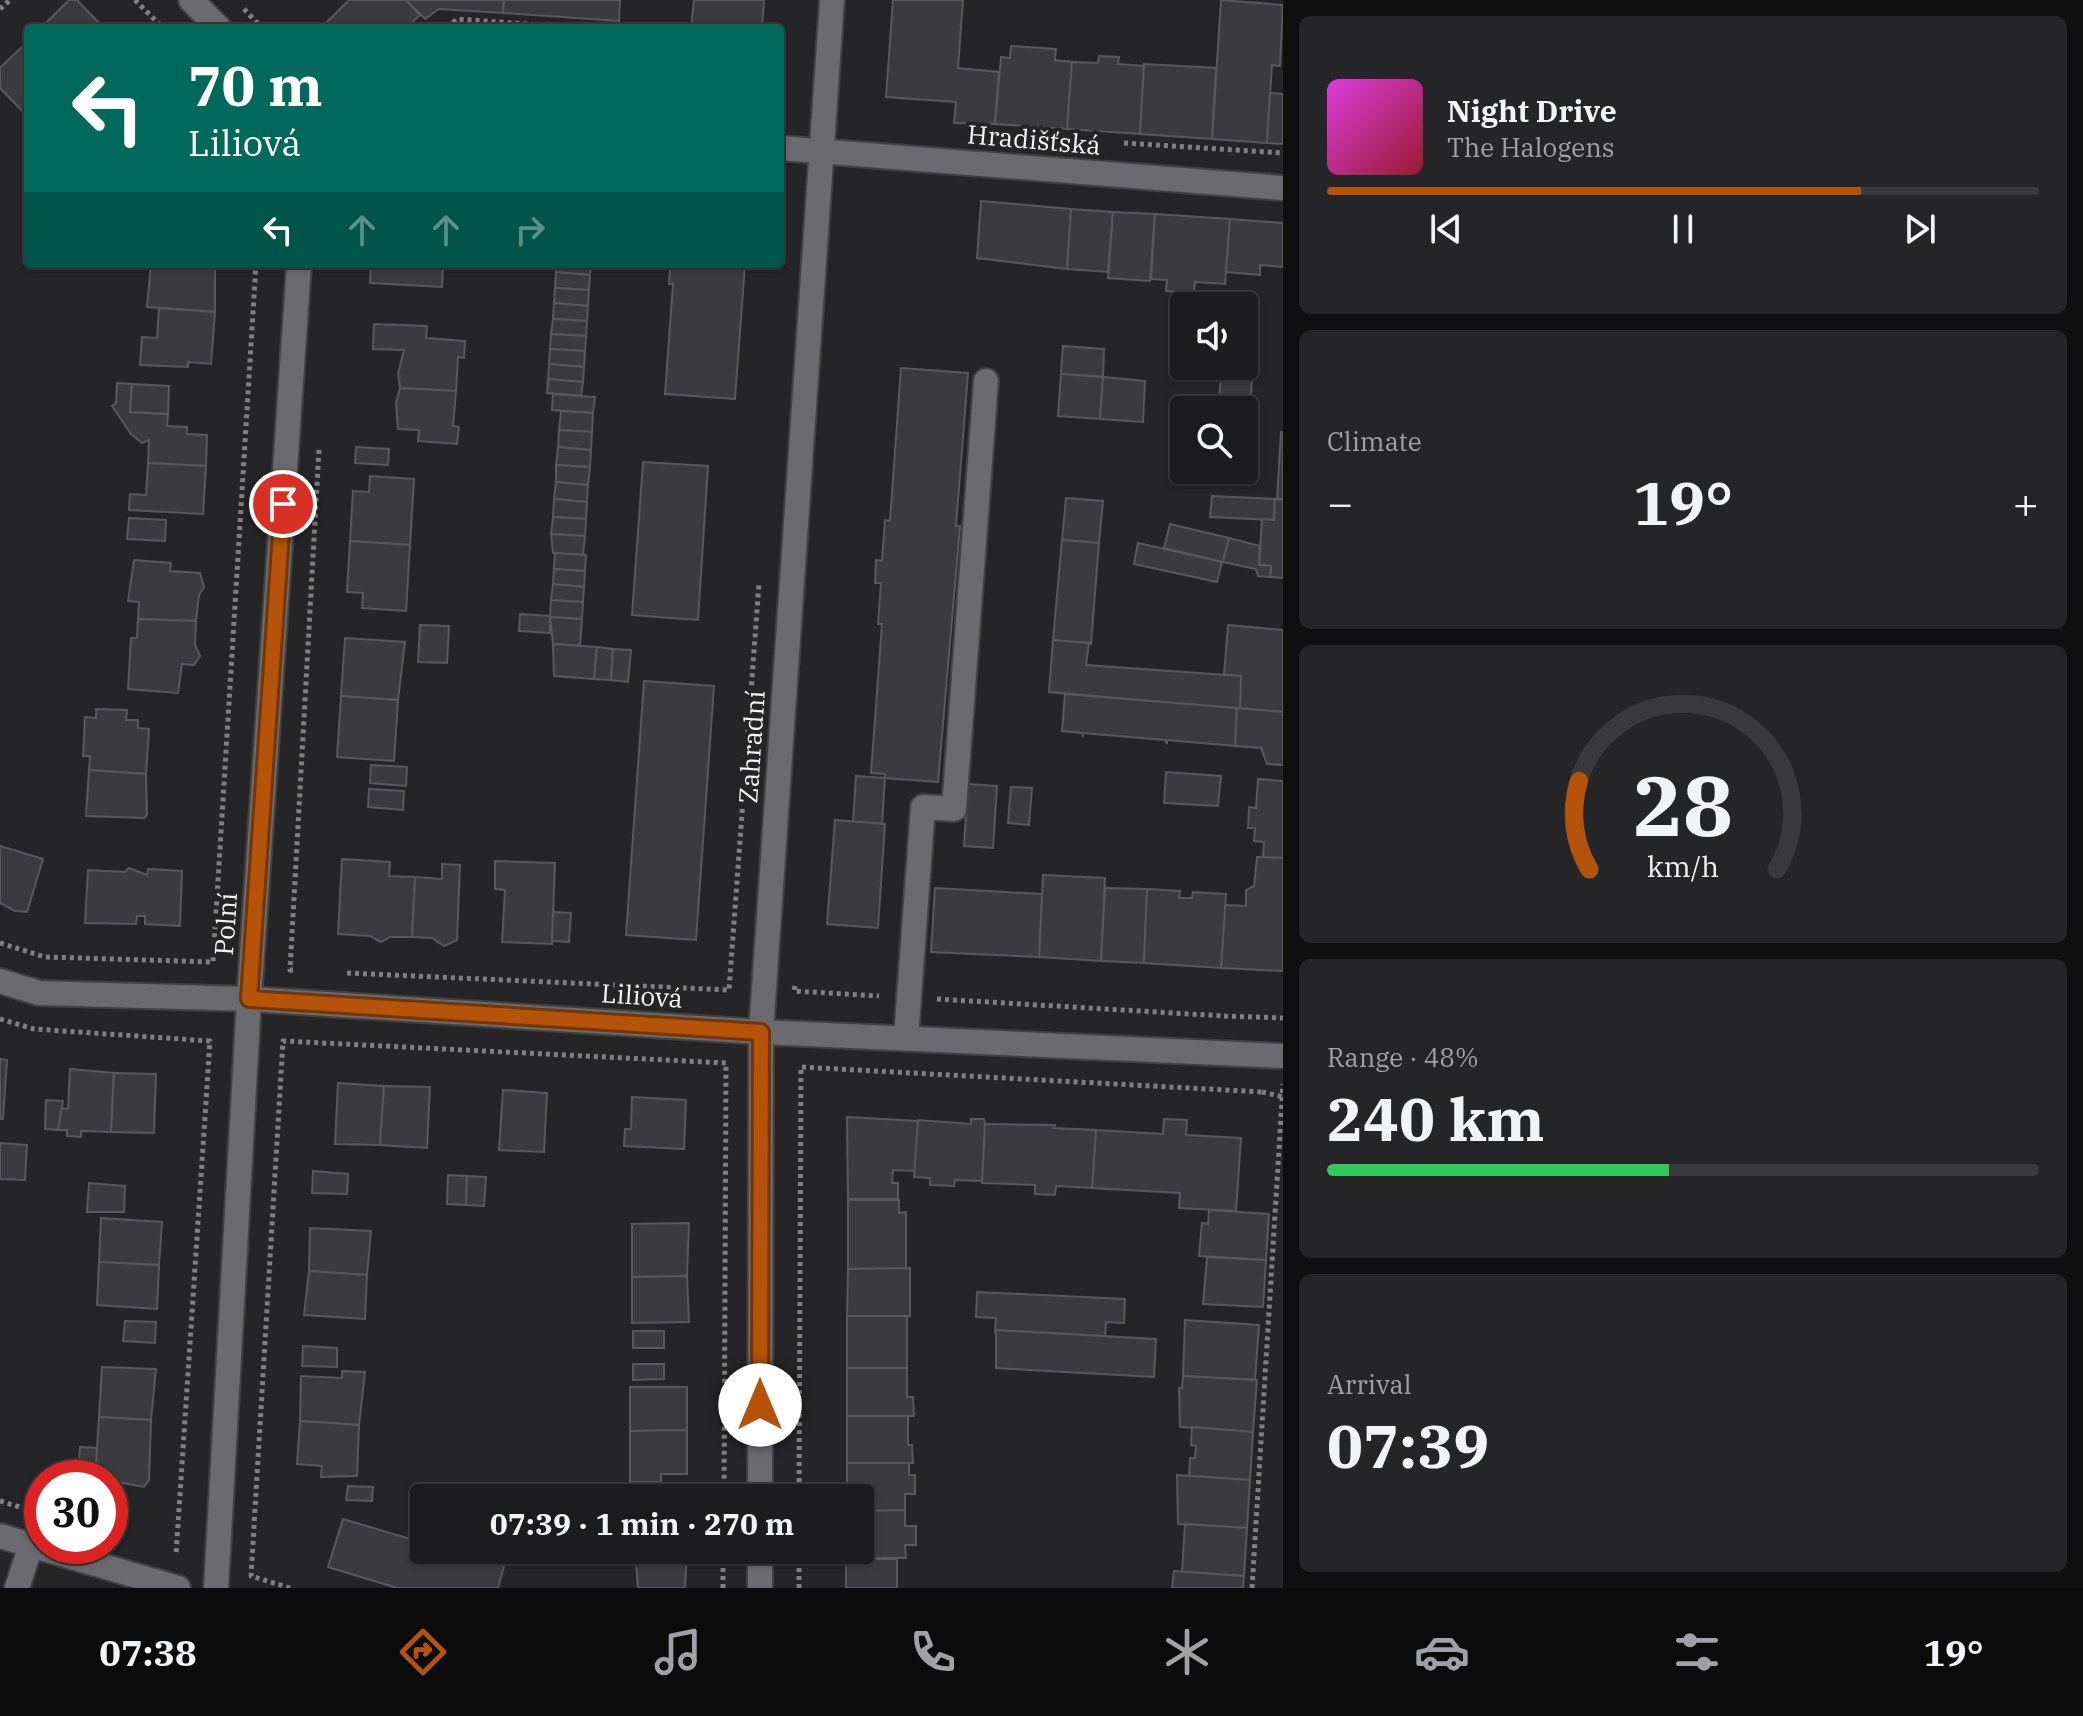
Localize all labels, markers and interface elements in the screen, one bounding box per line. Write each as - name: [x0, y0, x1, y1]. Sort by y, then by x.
- text: 70 m: [188, 49, 323, 121]
- icon: left: [56, 56, 160, 160]
- text: Night Drive: [1447, 91, 1617, 130]
- street label: Hradišťská: [966, 116, 1102, 162]
- text: Liliová: [188, 119, 301, 166]
- text: The Halogens: [1447, 130, 1615, 164]
- icon: previous: [1424, 207, 1468, 251]
- icon: pause: [1661, 207, 1705, 251]
- icon: next: [1898, 207, 1942, 251]
- icon: left: [256, 208, 300, 252]
- icon: ahead: [340, 208, 384, 252]
- icon: ahead: [424, 208, 468, 252]
- icon: right: [508, 208, 552, 252]
- map controls: [1170, 292, 1258, 484]
- button: sound: [1170, 292, 1258, 380]
- button: search: [1170, 396, 1258, 484]
- text: Climate: [1327, 424, 1422, 458]
- text: 19°: [1633, 463, 1733, 542]
- pin: [249, 470, 317, 538]
- text: −: [1327, 474, 1353, 531]
- text: +: [2013, 474, 2039, 531]
- icon: arrive: [261, 482, 305, 526]
- street label: Zahradní: [730, 689, 772, 805]
- text: 28: [1633, 751, 1733, 859]
- text: km/h: [1647, 848, 1719, 885]
- street label: Polní: [206, 891, 244, 957]
- street label: Liliová: [600, 975, 684, 1015]
- text: Range · 48%: [1327, 1040, 1479, 1074]
- text: 240 km: [1327, 1079, 1545, 1158]
- position arrow: [718, 1363, 802, 1447]
- text: Arrival: [1327, 1367, 1412, 1401]
- text: 07:39: [1327, 1406, 1489, 1485]
- speed limit sign: 30: [24, 1460, 128, 1564]
- text: 07:39 · 1 min · 270 m: [490, 1504, 794, 1543]
- icon: directions: [395, 1624, 451, 1680]
- icon: music: [650, 1624, 706, 1680]
- icon: phone: [905, 1624, 961, 1680]
- icon: climate: [1159, 1624, 1215, 1680]
- icon: car: [1414, 1624, 1470, 1680]
- icon: filters: [1669, 1624, 1725, 1680]
- text: 07:38: [99, 1629, 197, 1676]
- text: 19°: [1923, 1629, 1984, 1676]

